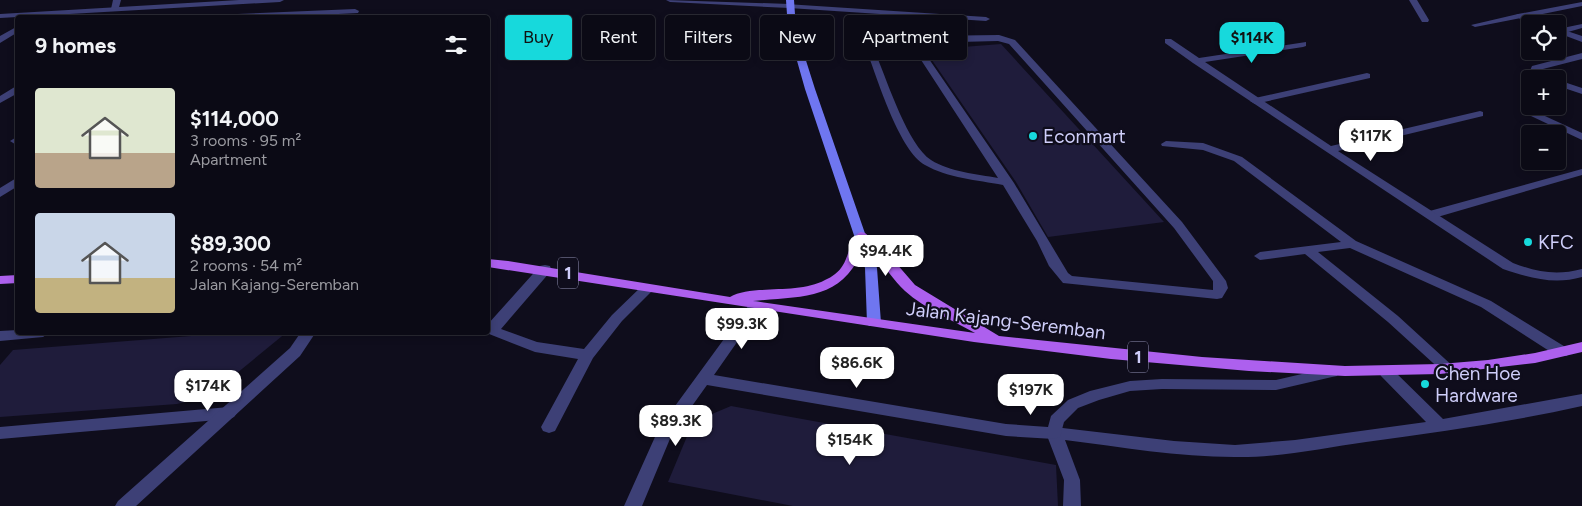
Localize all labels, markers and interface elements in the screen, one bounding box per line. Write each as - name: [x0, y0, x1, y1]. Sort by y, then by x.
- chip: Buy: [505, 15, 572, 60]
- chip: Rent: [582, 15, 655, 60]
- chip: Filters: [665, 15, 750, 60]
- chip: New: [760, 15, 834, 60]
- chip: Apartment: [844, 15, 967, 60]
- map controls: [1521, 15, 1566, 170]
- button: locate: [1521, 15, 1566, 60]
- pin: $114K: [1217, 22, 1287, 64]
- text: $114K: [1230, 28, 1274, 47]
- icon: filters: [442, 31, 470, 59]
- text: 9 homes: [35, 33, 116, 58]
- button: +: [1521, 70, 1566, 115]
- text: $114,000: [190, 106, 279, 131]
- icon: home: [75, 108, 135, 168]
- pin: $117K: [1336, 120, 1406, 162]
- place label: Econmart: [1043, 125, 1126, 148]
- button: −: [1521, 125, 1566, 170]
- text: $117K: [1350, 126, 1392, 145]
- marker: Econmart: [1027, 130, 1039, 142]
- text: 3 rooms · 95 m²: [190, 131, 301, 150]
- text: Apartment: [190, 150, 267, 169]
- text: $89,300: [190, 231, 271, 256]
- place label: KFC: [1538, 231, 1574, 254]
- icon: home: [75, 233, 135, 293]
- pin: $94.4K: [845, 234, 927, 277]
- marker: KFC: [1522, 236, 1534, 248]
- text: $94.4K: [859, 241, 913, 260]
- text: 2 rooms · 54 m²: [190, 256, 302, 275]
- road number: 1: [558, 258, 578, 288]
- text: Jalan Kajang-Seremban: [190, 275, 359, 294]
- street label: Jalan Kajang-Seremban: [905, 297, 1107, 344]
- pin: $99.3K: [701, 308, 783, 350]
- text: $99.3K: [717, 314, 767, 333]
- road number: 1: [1128, 342, 1148, 372]
- pin: $86.6K: [816, 346, 898, 389]
- text: $86.6K: [831, 353, 883, 372]
- place label: Chen Hoe Hardware: [1435, 362, 1521, 407]
- pin: $174K: [173, 370, 243, 412]
- pin: $197K: [996, 374, 1066, 416]
- text: $174K: [185, 376, 231, 395]
- marker: Chen Hoe Hardware: [1419, 378, 1431, 390]
- text: $197K: [1009, 380, 1053, 399]
- pin: $89.3K: [635, 404, 717, 447]
- text: $89.3K: [650, 411, 702, 430]
- pin: $154K: [815, 424, 885, 466]
- text: $154K: [827, 430, 873, 449]

